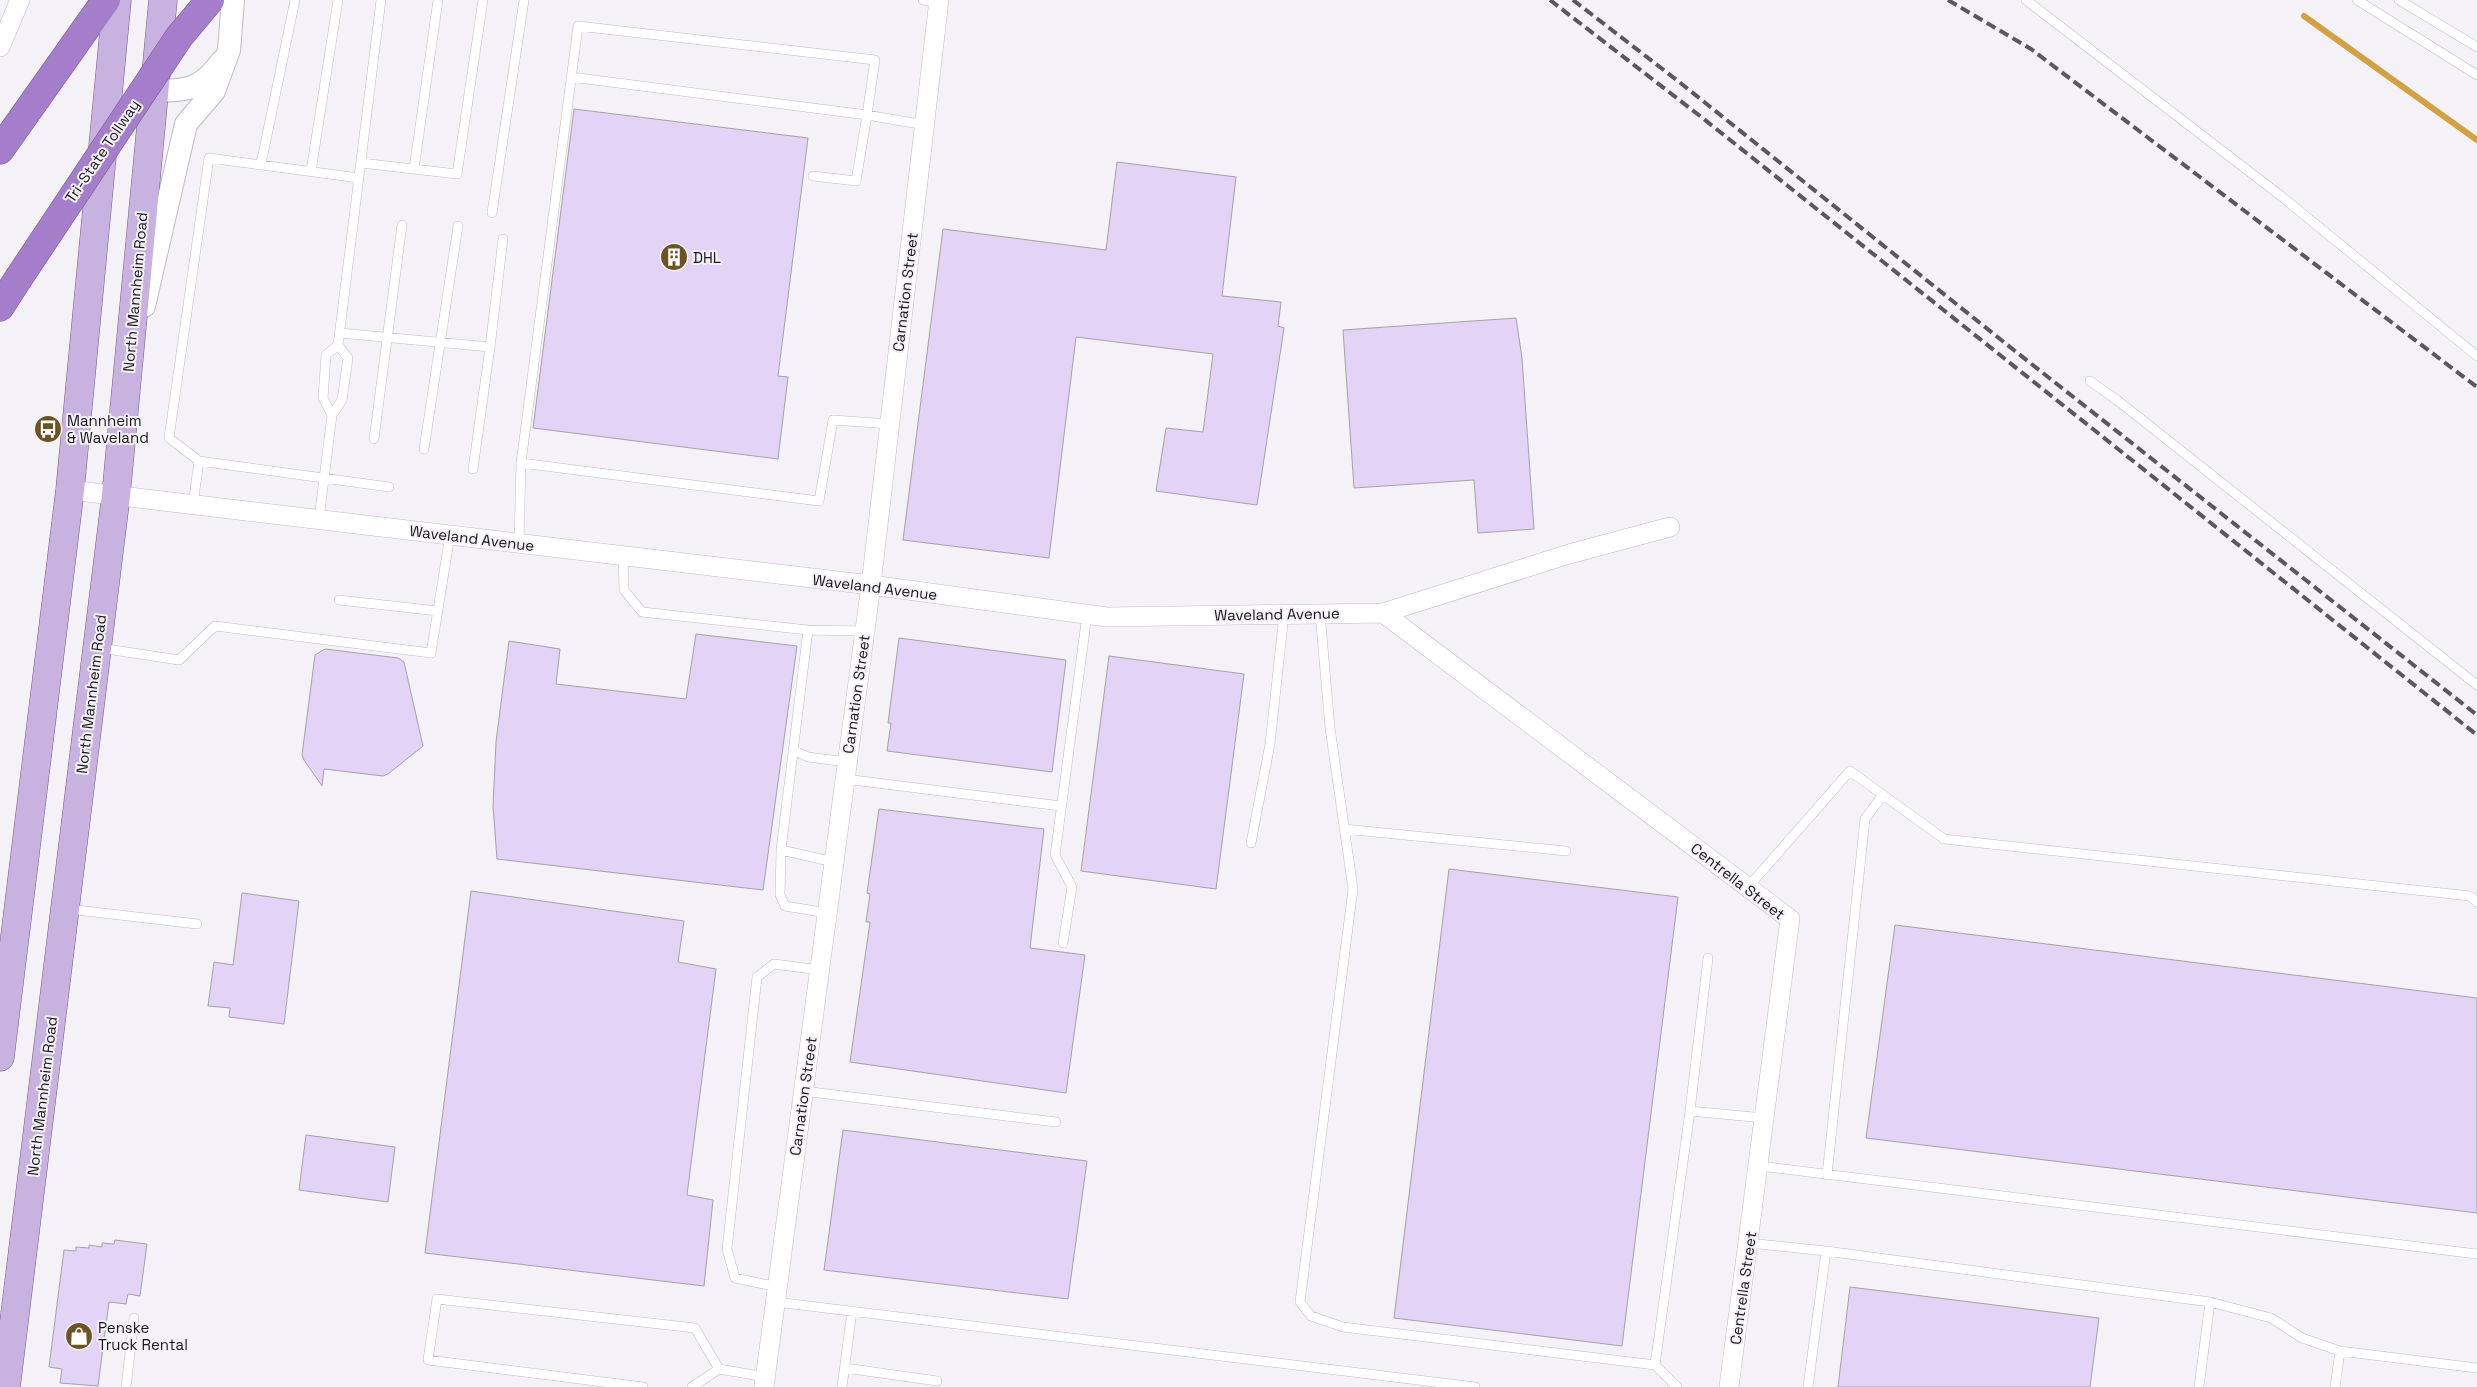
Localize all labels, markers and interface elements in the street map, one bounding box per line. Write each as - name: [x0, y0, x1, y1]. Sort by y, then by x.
- street label: Tri-State Tollway: [60, 96, 144, 206]
- street label: North Mannheim Road: [119, 211, 151, 373]
- street label: Carnation Street: [888, 231, 922, 353]
- building icon: DHL: [659, 242, 689, 272]
- place label: DHL: [693, 248, 721, 267]
- place label: Mannheim & Waveland: [67, 411, 149, 447]
- bus stop icon: Mannheim & Waveland: [33, 414, 63, 444]
- street label: Waveland Avenue: [408, 521, 536, 555]
- street label: Waveland Avenue: [811, 570, 939, 604]
- street label: Waveland Avenue: [1214, 603, 1340, 625]
- street label: North Mannheim Road: [72, 613, 110, 775]
- street label: Carnation Street: [838, 633, 874, 755]
- street label: Centrella Street: [1687, 838, 1789, 924]
- street label: North Mannheim Road: [23, 1015, 61, 1177]
- street label: Carnation Street: [785, 1035, 821, 1157]
- street label: Centrella Street: [1726, 1230, 1760, 1346]
- place label: Penske Truck Rental: [98, 1318, 188, 1354]
- shop icon: Penske Truck Rental: [64, 1321, 94, 1351]

